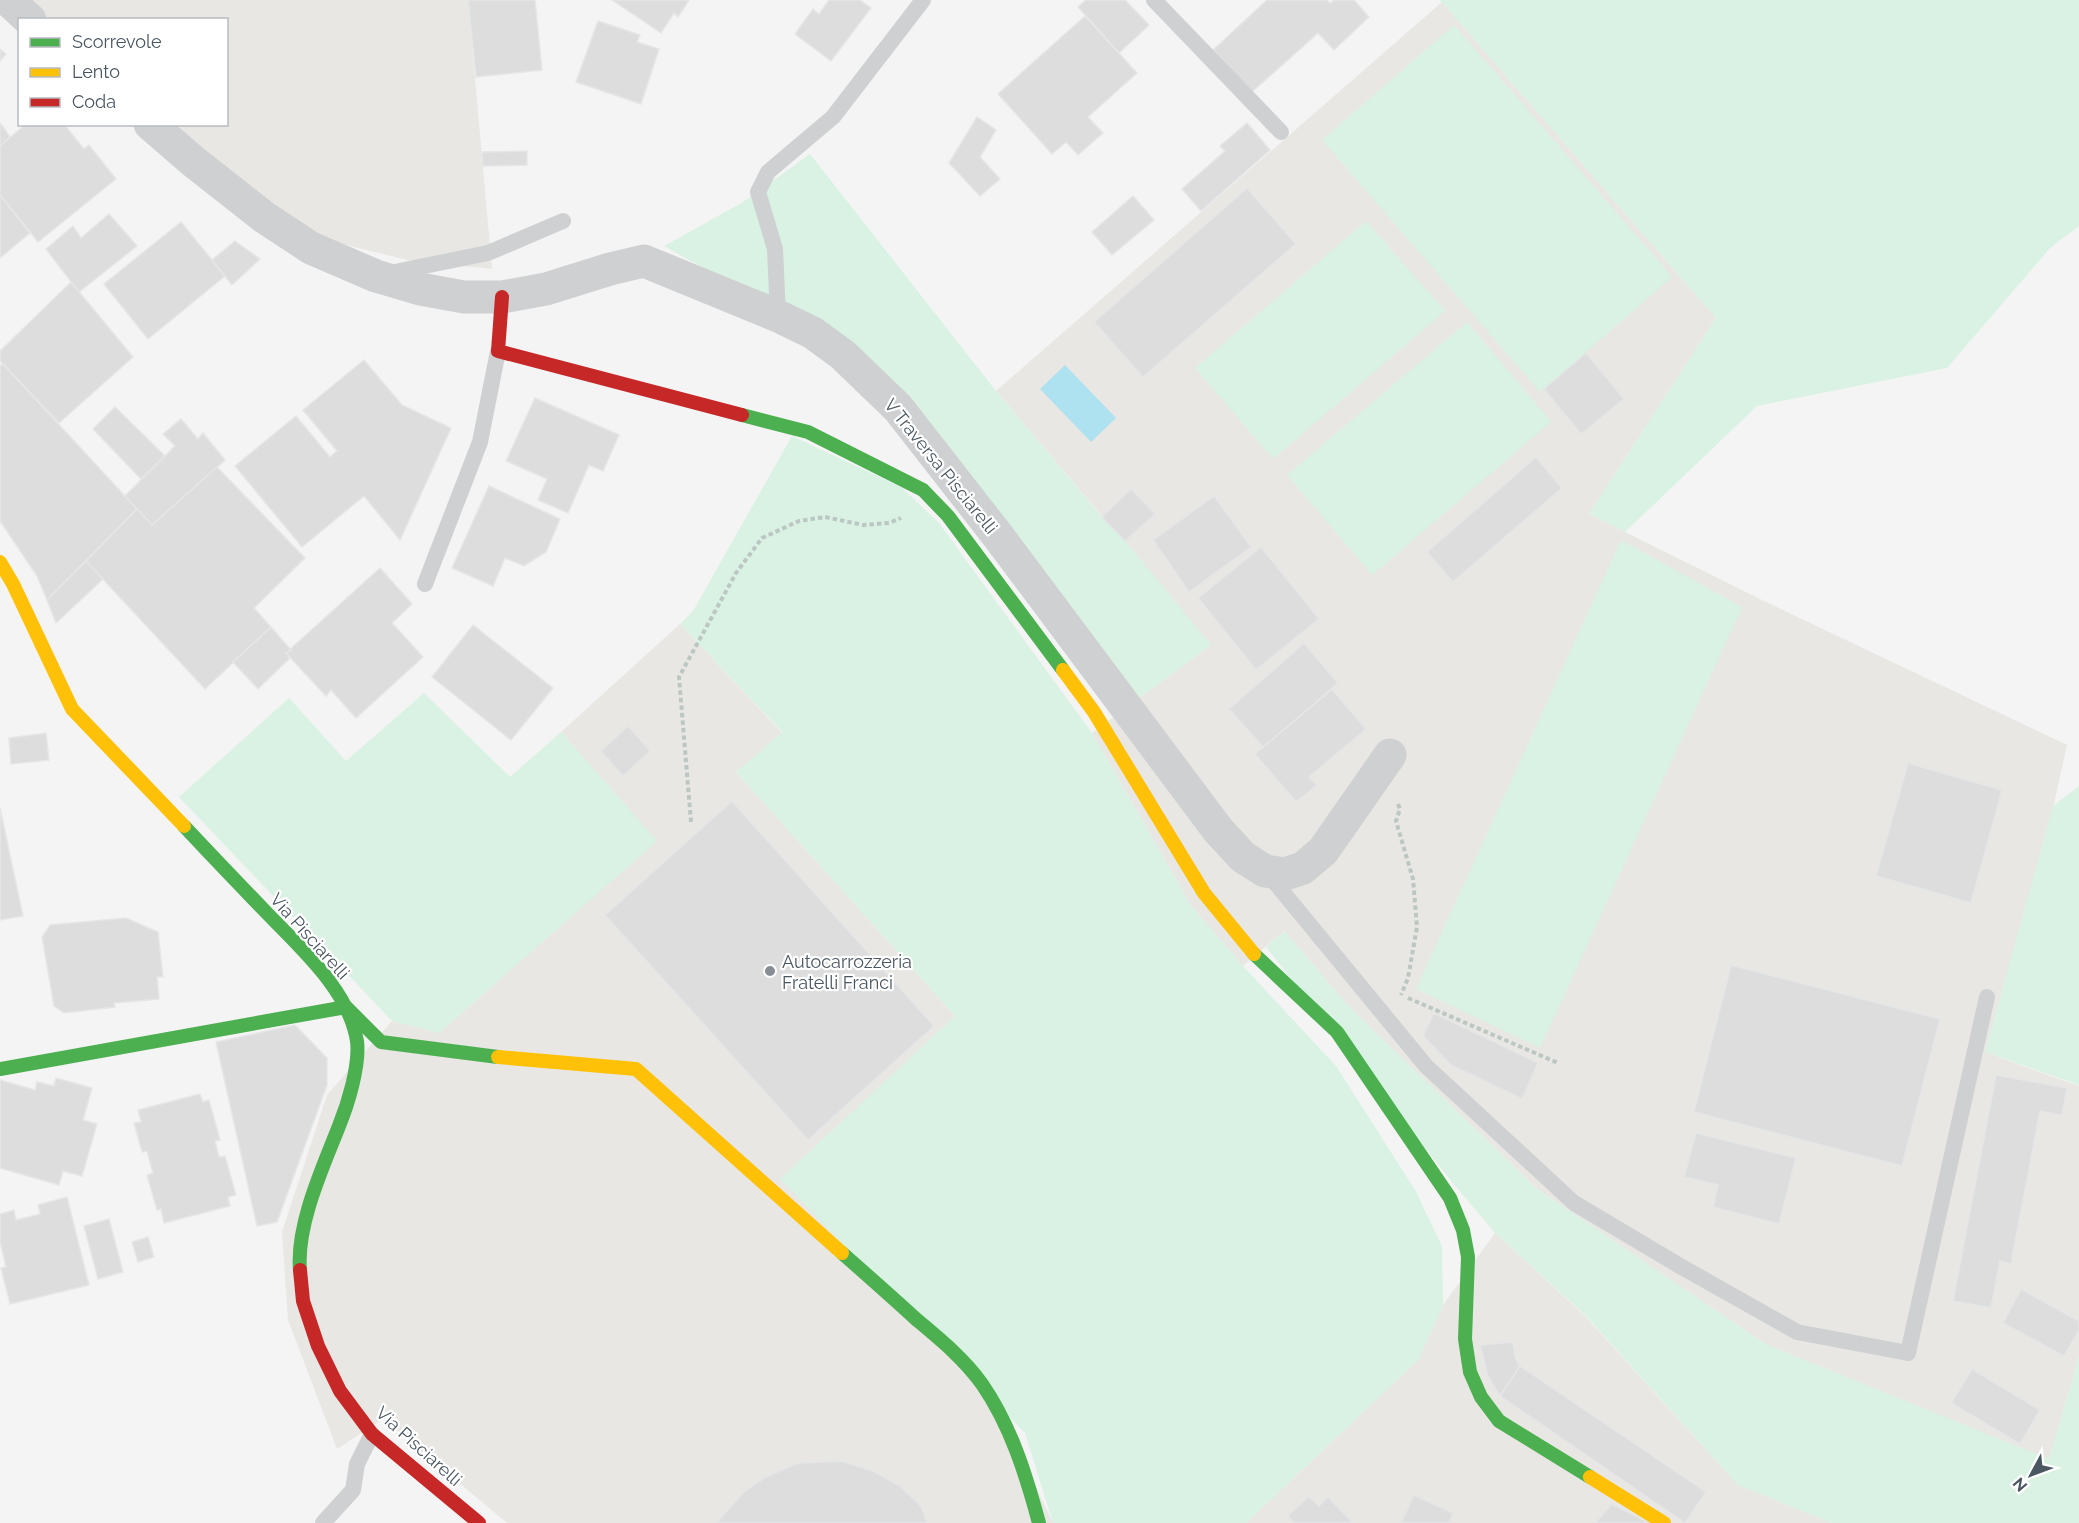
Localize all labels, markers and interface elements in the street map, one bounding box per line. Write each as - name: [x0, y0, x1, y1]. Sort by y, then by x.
- legend: [18, 18, 228, 126]
- text: Scorrevole: [72, 31, 162, 52]
- text: Lento: [72, 61, 120, 82]
- text: Coda: [72, 91, 116, 112]
- street label: V Traversa Pisciarelli: [880, 394, 1002, 538]
- street label: Via Pisciarelli: [266, 889, 354, 983]
- place label: Autocarrozzeria Fratelli Franci: [782, 951, 912, 993]
- marker: Autocarrozzeria Fratelli Franci: [763, 964, 777, 978]
- street label: Via Pisciarelli: [372, 1402, 466, 1490]
- north arrow: [2001, 1445, 2061, 1505]
- text: N: [2009, 1474, 2031, 1495]

